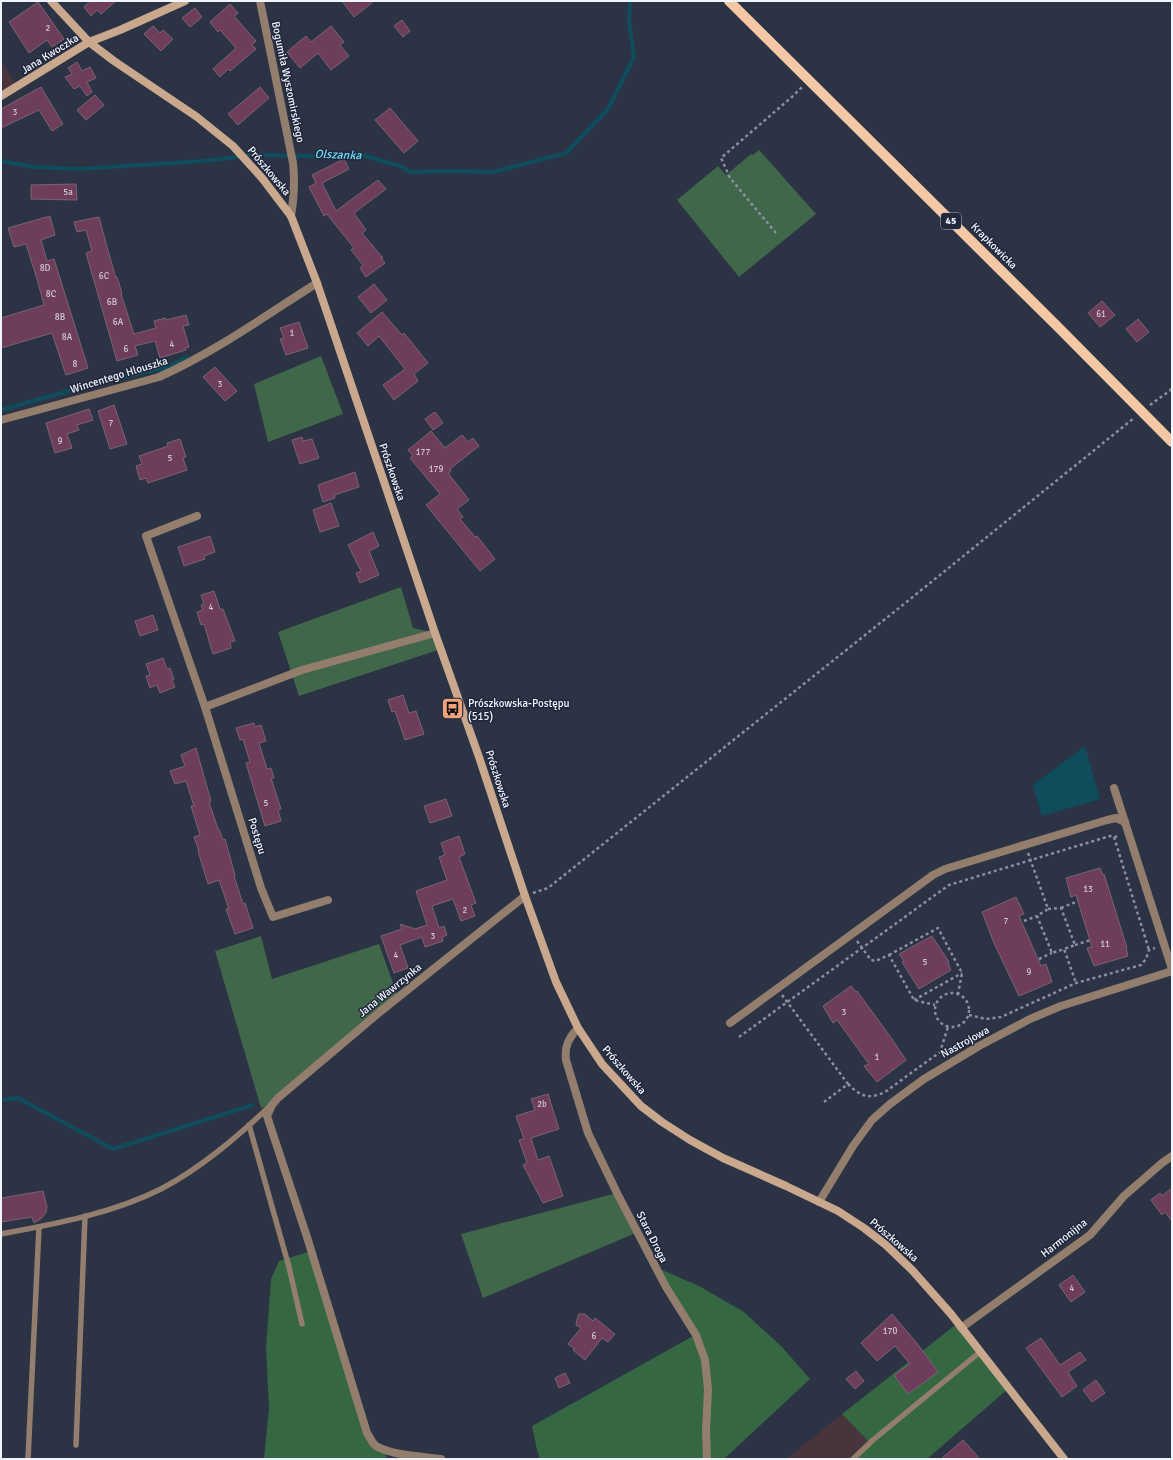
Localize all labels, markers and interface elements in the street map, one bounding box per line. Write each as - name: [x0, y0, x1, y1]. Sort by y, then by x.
- street label: Bogumiła Wyszomirskiego: [269, 20, 307, 144]
- house number: 2: [46, 23, 51, 34]
- street label: Jana Kwoczka: [19, 31, 81, 77]
- house number: 3: [13, 107, 18, 118]
- street label: Prószkowska: [245, 144, 294, 199]
- water label: Olszanka: [314, 147, 363, 163]
- house number: 5a: [63, 187, 73, 198]
- road number: 45: [941, 213, 961, 229]
- street label: Krapkowicka: [968, 220, 1020, 272]
- house number: 8D: [40, 263, 51, 274]
- house number: 6C: [99, 271, 110, 282]
- house number: 8C: [46, 289, 57, 300]
- house number: 6B: [107, 297, 117, 308]
- house number: 61: [1096, 309, 1106, 320]
- house number: 8B: [55, 312, 65, 323]
- house number: 6A: [113, 317, 124, 328]
- house number: 1: [290, 328, 295, 339]
- house number: 8A: [62, 332, 73, 343]
- house number: 4: [170, 339, 175, 350]
- house number: 6: [124, 344, 129, 355]
- street label: Wincentego Hlouszka: [69, 354, 170, 396]
- house number: 8: [73, 359, 78, 370]
- house number: 3: [218, 379, 223, 390]
- house number: 7: [109, 418, 114, 429]
- house number: 9: [58, 436, 63, 447]
- street label: Prószkowska: [376, 441, 408, 503]
- house number: 177: [416, 447, 430, 458]
- house number: 5: [168, 453, 173, 464]
- house number: 179: [429, 464, 443, 475]
- house number: 4: [209, 602, 214, 613]
- bus stop icon: Prószkowska-Postępu (515): [439, 696, 465, 722]
- place label: Prószkowska-Postępu (515): [468, 697, 570, 723]
- street label: Prószkowska: [483, 748, 514, 810]
- house number: 5: [264, 798, 269, 809]
- street label: Postępu: [245, 816, 269, 856]
- house number: 13: [1083, 884, 1093, 895]
- house number: 2: [463, 905, 468, 916]
- house number: 7: [1004, 916, 1009, 927]
- house number: 3: [431, 931, 436, 942]
- house number: 11: [1100, 939, 1110, 950]
- house number: 4: [394, 950, 399, 961]
- house number: 5: [923, 957, 928, 968]
- street label: Jana Wawrzynka: [356, 960, 425, 1020]
- house number: 9: [1027, 967, 1032, 978]
- house number: 3: [842, 1007, 847, 1018]
- street label: Nastrojowa: [939, 1023, 992, 1061]
- street label: Prószkowska: [599, 1043, 649, 1097]
- house number: 1: [875, 1052, 880, 1063]
- house number: 2b: [537, 1099, 547, 1110]
- street label: Stara Droga: [634, 1209, 671, 1265]
- street label: Prószkowska: [867, 1215, 921, 1265]
- street label: Harmonijna: [1038, 1216, 1090, 1260]
- house number: 4: [1070, 1283, 1075, 1294]
- house number: 170: [883, 1326, 897, 1337]
- house number: 6: [592, 1331, 597, 1342]

